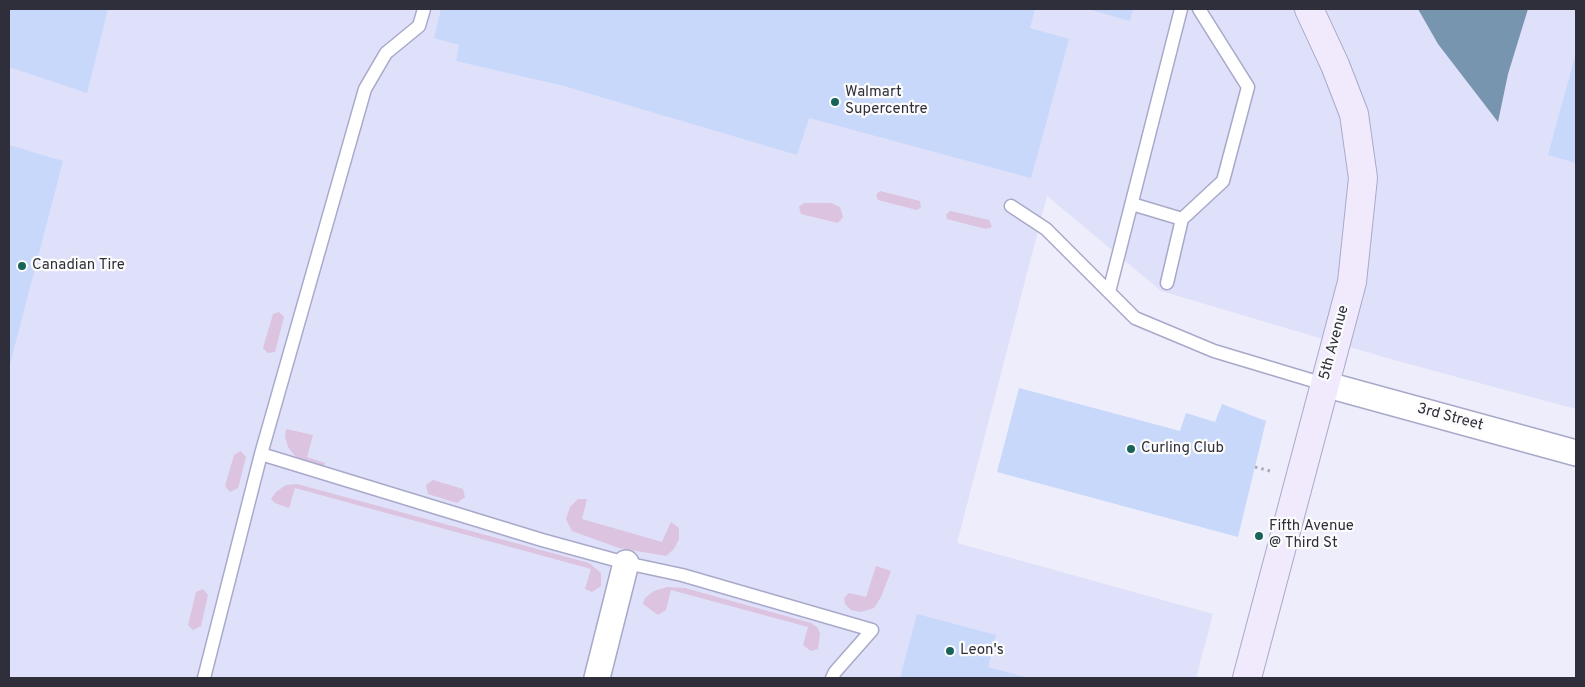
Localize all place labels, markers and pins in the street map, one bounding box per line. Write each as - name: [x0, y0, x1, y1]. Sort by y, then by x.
- place label: Walmart Supercentre: [845, 84, 928, 119]
- marker: Walmart Supercentre: [829, 96, 841, 108]
- place label: Canadian Tire: [32, 257, 125, 275]
- marker: Canadian Tire: [16, 260, 28, 272]
- place label: Curling Club: [1141, 440, 1224, 458]
- marker: Curling Club: [1125, 443, 1137, 455]
- place label: Fifth Avenue @ Third St: [1269, 518, 1354, 553]
- marker: Fifth Avenue @ Third St: [1253, 530, 1265, 542]
- place label: Leon's: [960, 642, 1004, 660]
- marker: Leon's: [944, 645, 956, 657]

